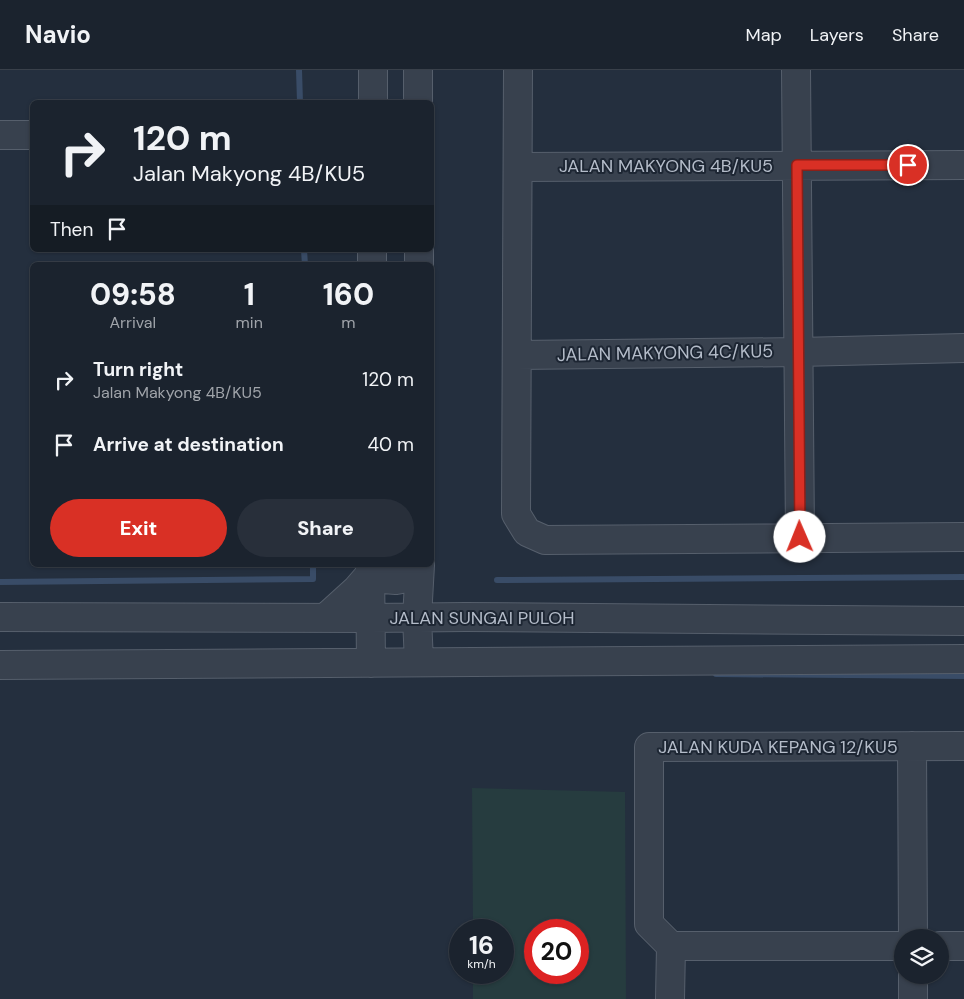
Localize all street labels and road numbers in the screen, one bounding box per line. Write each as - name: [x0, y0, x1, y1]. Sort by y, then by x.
- street label: JALAN MAKYONG 4B/KU5: [559, 154, 773, 178]
- street label: JALAN MAKYONG 4C/KU5: [557, 339, 773, 367]
- street label: JALAN SUNGAI PULOH: [389, 606, 575, 630]
- street label: JALAN KUDA KEPANG 12/KU5: [658, 735, 898, 759]

